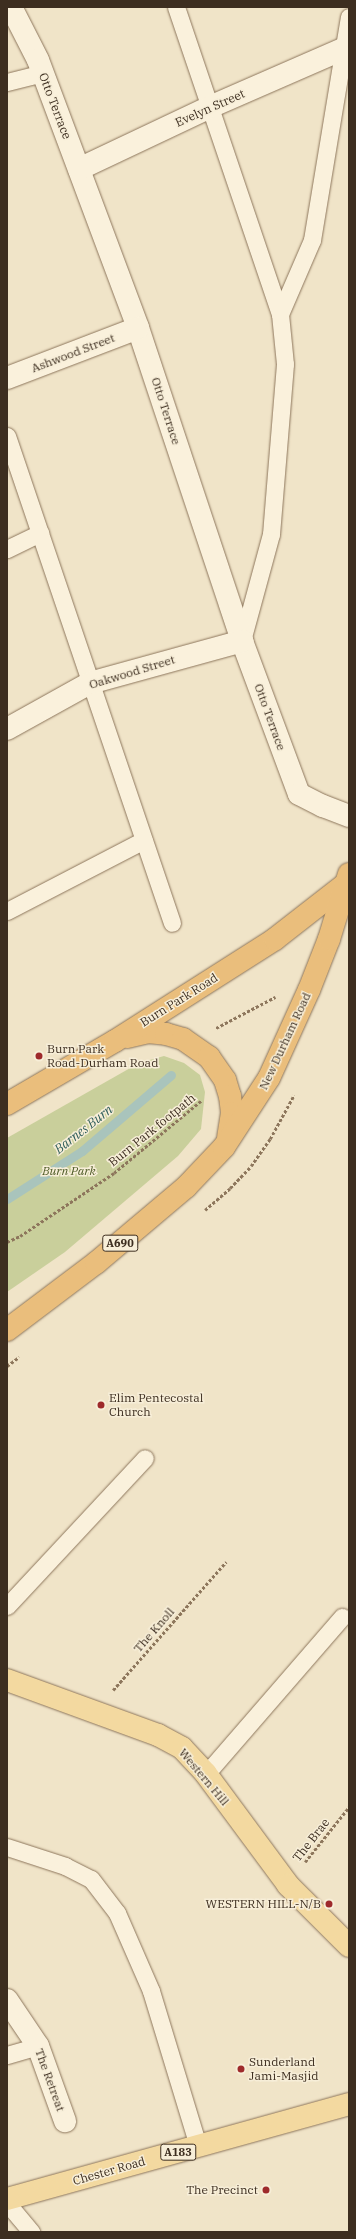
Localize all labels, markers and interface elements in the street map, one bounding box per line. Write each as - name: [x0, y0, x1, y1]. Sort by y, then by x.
- street label: Otto Terrace: [36, 71, 74, 141]
- street label: Evelyn Street: [173, 86, 247, 130]
- street label: Ashwood Street: [29, 330, 117, 376]
- street label: Otto Terrace: [148, 376, 184, 446]
- street label: Oakwood Street: [87, 652, 177, 692]
- street label: Otto Terrace: [251, 682, 289, 752]
- street label: Burn Park Road: [138, 970, 220, 1030]
- street label: New Durham Road: [256, 990, 314, 1092]
- place label: Burn Park Road-Durham Road: [47, 1042, 158, 1070]
- marker: Burn Park Road-Durham Road: [34, 1051, 44, 1061]
- street label: Burn Park footpath: [106, 1091, 198, 1169]
- water label: Barnes Burn: [52, 1102, 116, 1158]
- park label: Burn Park: [42, 1164, 96, 1178]
- road number: A690: [102, 1234, 138, 1252]
- place label: Elim Pentecostal Church: [109, 1391, 203, 1419]
- marker: Elim Pentecostal Church: [96, 1400, 106, 1410]
- street label: The Knoll: [131, 1605, 177, 1655]
- street label: Western Hill: [176, 1746, 232, 1808]
- street label: The Brae: [290, 1816, 332, 1864]
- place label: WESTERN HILL-N/B: [206, 1897, 321, 1911]
- marker: WESTERN HILL-N/B: [324, 1899, 334, 1909]
- street label: The Retreat: [32, 2047, 68, 2113]
- place label: Sunderland Jami-Masjid: [249, 2055, 318, 2083]
- marker: Sunderland Jami-Masjid: [236, 2064, 246, 2074]
- road number: A183: [160, 2143, 196, 2161]
- street label: Chester Road: [71, 2154, 147, 2188]
- place label: The Precinct: [186, 2183, 258, 2197]
- marker: The Precinct: [261, 2185, 271, 2195]

